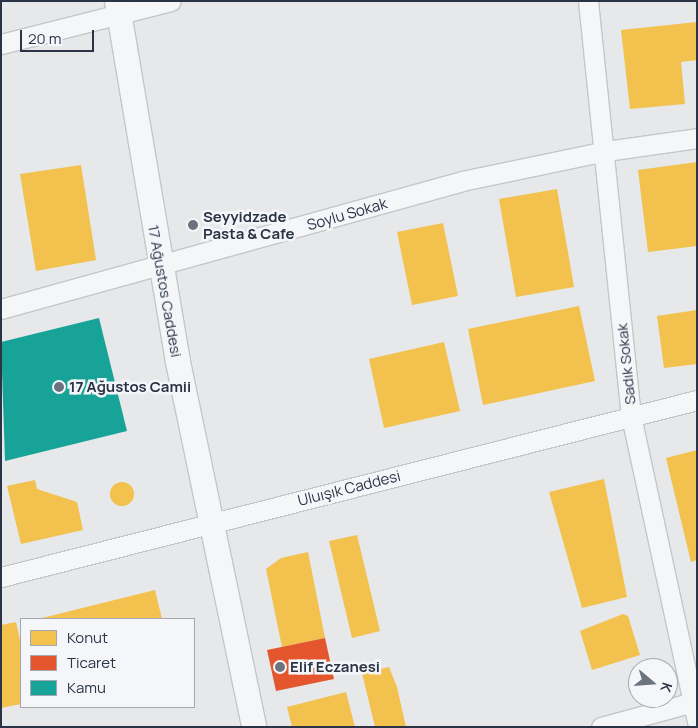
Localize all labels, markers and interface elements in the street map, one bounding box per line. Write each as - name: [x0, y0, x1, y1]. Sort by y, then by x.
- scale bar: [22, 20, 96, 52]
- text: 20 m: [28, 28, 61, 49]
- street label: Soylu Sokak: [305, 194, 389, 234]
- place label: Seyyidzade Pasta & Cafe: [203, 207, 294, 242]
- marker: Seyyidzade Pasta & Cafe: [187, 219, 199, 231]
- street label: 17 Ağustos Caddesi: [145, 223, 185, 359]
- street label: Sadık Sokak: [613, 322, 639, 406]
- place label: 17 Ağustos Camii: [69, 378, 191, 396]
- marker: 17 Ağustos Camii: [53, 381, 65, 393]
- street label: Uluışık Caddesi: [296, 467, 402, 509]
- legend: [20, 618, 195, 708]
- text: Konut: [67, 627, 108, 648]
- text: Ticaret: [67, 652, 116, 673]
- place label: Elif Eczanesi: [290, 658, 380, 676]
- north arrow: [628, 658, 678, 708]
- marker: Elif Eczanesi: [274, 661, 286, 673]
- text: Kamu: [67, 677, 106, 698]
- text: K: [656, 680, 677, 695]

